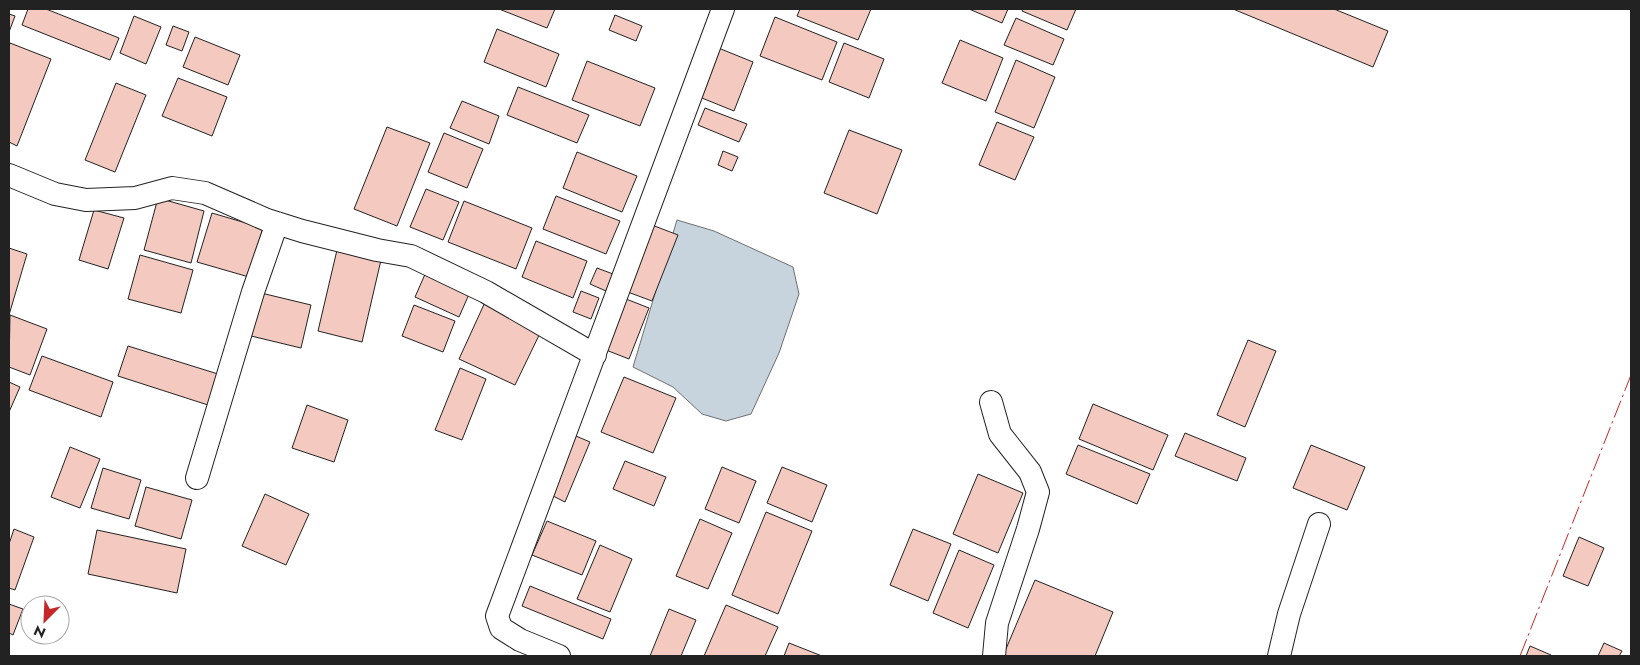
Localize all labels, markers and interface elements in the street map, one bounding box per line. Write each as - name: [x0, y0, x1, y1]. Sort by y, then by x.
- north arrow: [20, 595, 70, 645]
- text: N: [31, 620, 49, 643]

